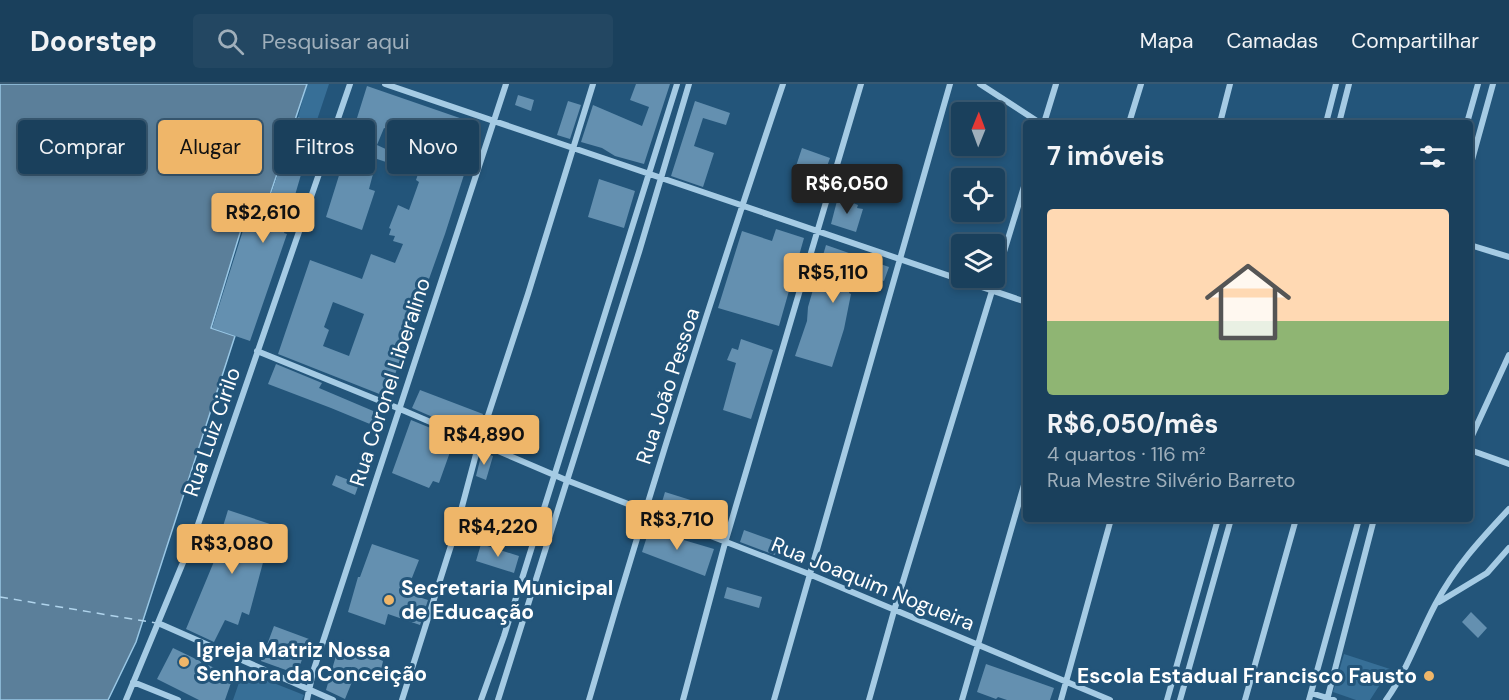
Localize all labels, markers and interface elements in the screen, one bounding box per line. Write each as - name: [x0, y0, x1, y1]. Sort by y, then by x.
- search box: [193, 14, 613, 68]
- text: Doorstep: [30, 23, 157, 60]
- icon: search: [214, 25, 247, 58]
- text: Pesquisar aqui: [262, 27, 410, 56]
- text: Mapa: [1140, 27, 1193, 55]
- text: Camadas: [1226, 27, 1318, 55]
- text: Compartilhar: [1351, 27, 1479, 55]
- north arrow: [951, 102, 1005, 156]
- map controls: [951, 102, 1005, 288]
- chip: Comprar: [18, 120, 146, 174]
- chip: Alugar: [158, 120, 262, 174]
- chip: Filtros: [274, 120, 375, 174]
- chip: Novo: [387, 120, 479, 174]
- text: 7 imóveis: [1047, 139, 1165, 173]
- icon: filters: [1416, 140, 1449, 173]
- pin: R$6,050: [792, 164, 902, 215]
- button: locate: [951, 168, 1005, 222]
- text: R$6,050: [806, 170, 888, 196]
- pin: R$2,610: [208, 193, 318, 244]
- text: R$2,610: [225, 199, 301, 225]
- button: layers: [951, 234, 1005, 288]
- icon: home: [1194, 248, 1302, 356]
- pin: R$5,110: [778, 253, 888, 304]
- text: R$5,110: [798, 259, 868, 285]
- street label: Rua Coronel Liberalino: [343, 274, 437, 490]
- street label: Rua João Pessoa: [630, 304, 706, 468]
- street label: Rua Luiz Cirilo: [177, 364, 247, 500]
- text: R$6,050/mês: [1047, 407, 1218, 441]
- pin: R$4,890: [429, 415, 539, 466]
- text: R$4,890: [443, 421, 525, 447]
- text: 4 quartos · 116 m²: [1047, 441, 1206, 467]
- text: Rua Mestre Silvério Barreto: [1047, 467, 1295, 493]
- pin: R$3,710: [622, 500, 732, 551]
- text: R$3,710: [640, 506, 714, 532]
- pin: R$4,220: [443, 507, 553, 558]
- text: R$4,220: [458, 513, 538, 539]
- pin: R$3,080: [177, 524, 287, 575]
- text: R$3,080: [191, 530, 273, 556]
- street label: Rua Joaquim Nogueira: [767, 530, 979, 638]
- place label: Secretaria Municipal de Educação: [401, 574, 613, 626]
- marker: Secretaria Municipal de Educação: [382, 593, 396, 607]
- place label: Igreja Matriz Nossa Senhora da Conceição: [196, 636, 427, 688]
- marker: Igreja Matriz Nossa Senhora da Conceição: [177, 655, 191, 669]
- place label: Escola Estadual Francisco Fausto: [1077, 662, 1417, 690]
- marker: Escola Estadual Francisco Fausto: [1422, 669, 1436, 683]

